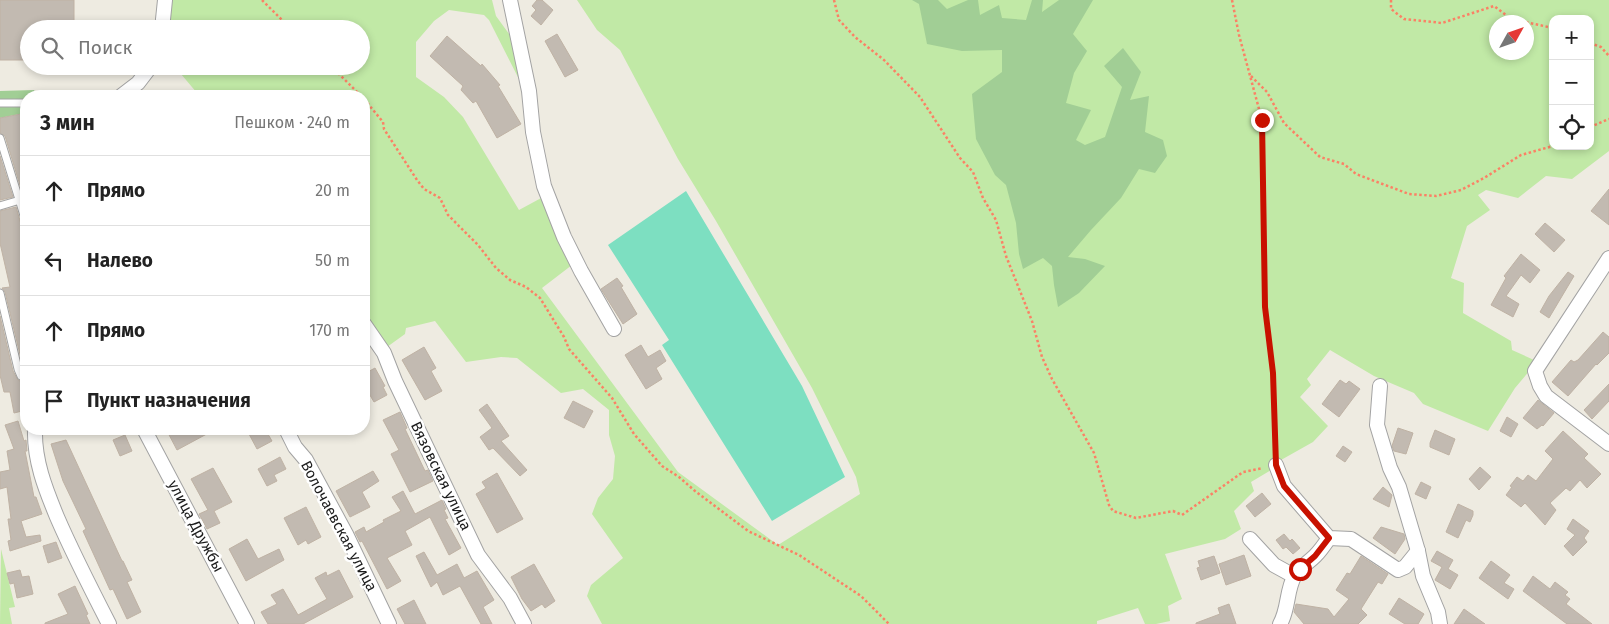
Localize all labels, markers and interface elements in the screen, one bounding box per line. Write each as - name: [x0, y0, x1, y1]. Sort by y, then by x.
- north arrow: [1489, 15, 1534, 60]
- map controls: [1549, 15, 1594, 150]
- button: +: [1549, 15, 1594, 60]
- search box: [20, 20, 370, 75]
- icon: search: [38, 34, 66, 62]
- text: Поиск: [78, 36, 132, 59]
- button: −: [1549, 60, 1594, 105]
- button: locate: [1549, 105, 1594, 150]
- route end: [1251, 109, 1274, 132]
- text: 3 мин: [40, 110, 95, 136]
- text: Пешком · 240 m: [234, 113, 350, 132]
- icon: ahead: [40, 177, 68, 205]
- text: Прямо: [87, 179, 145, 202]
- text: 20 m: [315, 181, 350, 200]
- icon: left: [40, 247, 68, 275]
- text: Налево: [87, 249, 153, 272]
- text: 50 m: [315, 251, 350, 270]
- icon: ahead: [40, 317, 68, 345]
- text: Прямо: [87, 319, 145, 342]
- text: 170 m: [309, 321, 350, 340]
- icon: arrive: [40, 387, 68, 415]
- text: Пункт назначения: [87, 389, 251, 412]
- street label: Вязовская улица: [407, 419, 475, 533]
- street label: Волочаевская улица: [297, 458, 381, 594]
- street label: улица Дружбы: [164, 477, 228, 575]
- route start: [1289, 558, 1312, 581]

